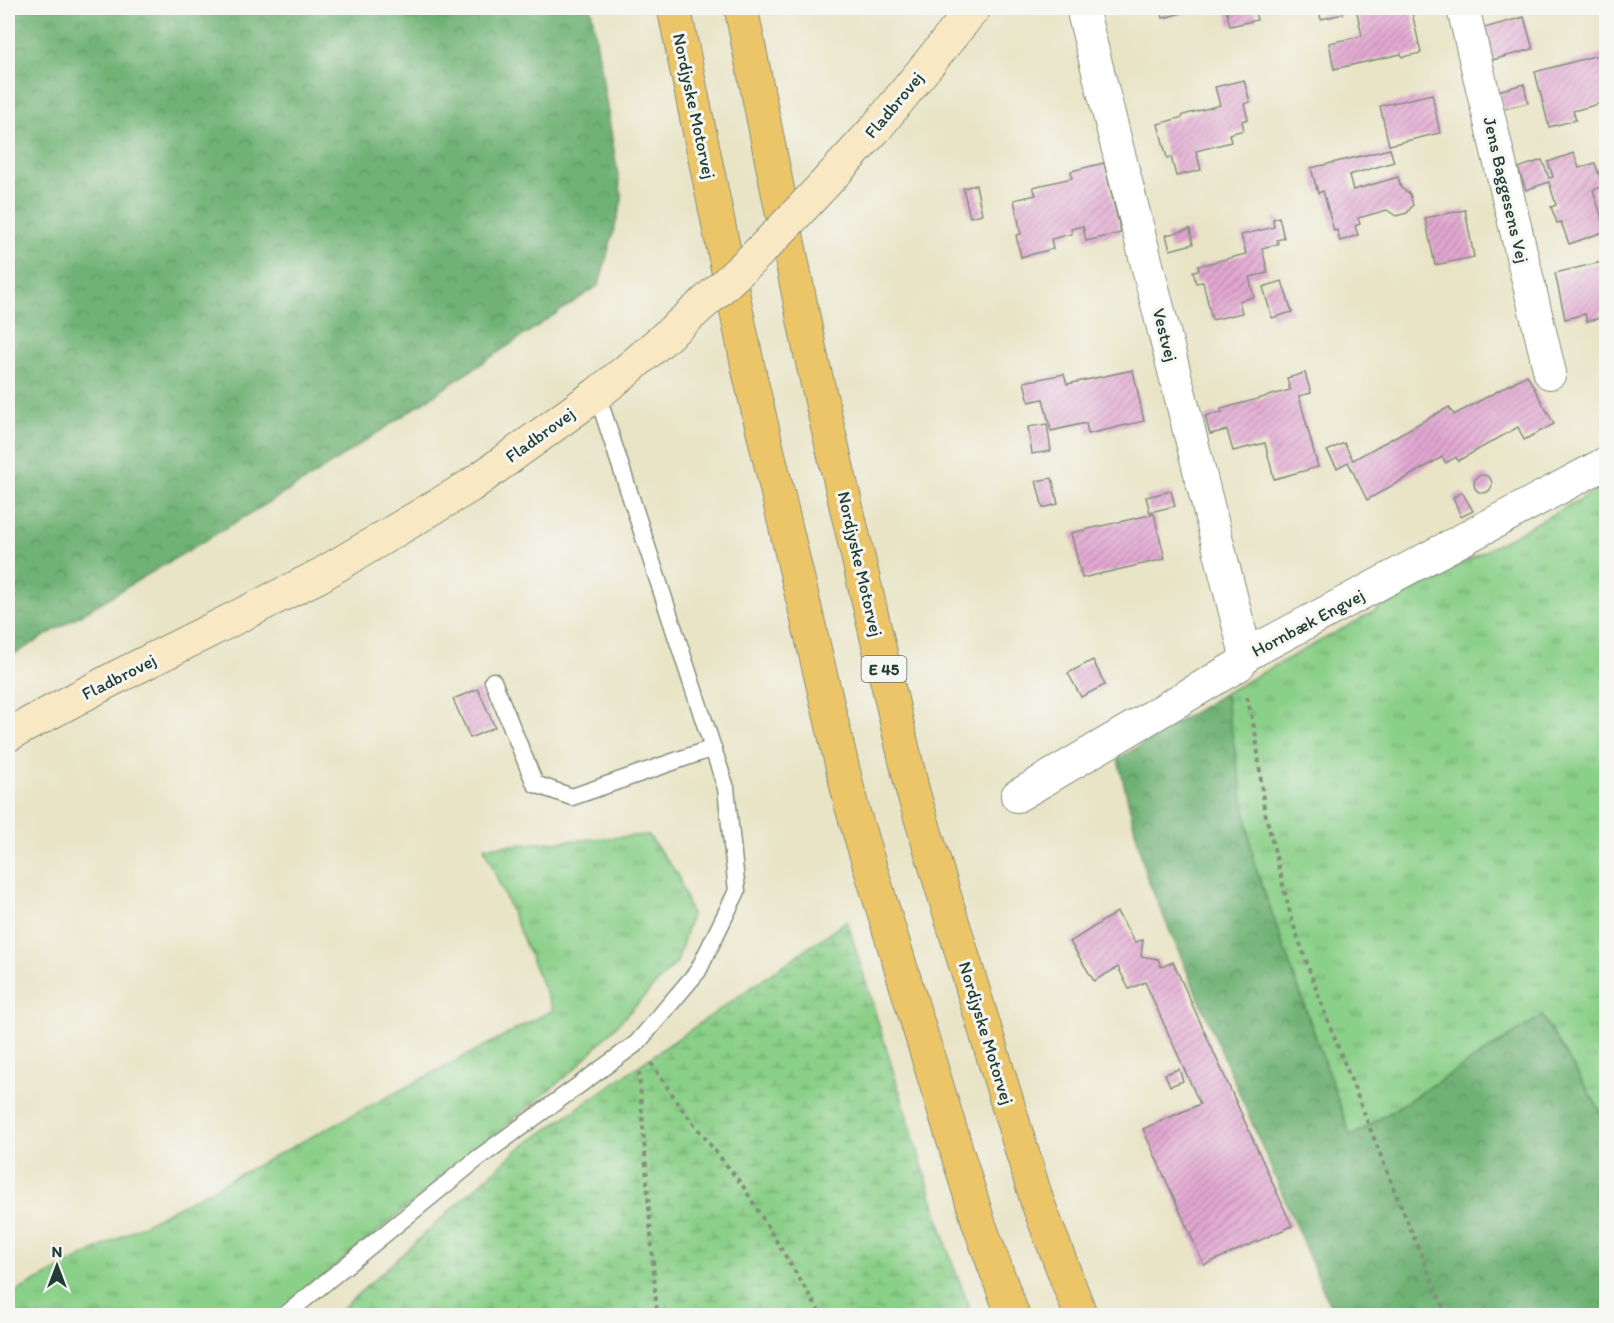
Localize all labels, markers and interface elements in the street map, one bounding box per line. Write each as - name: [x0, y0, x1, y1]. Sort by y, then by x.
- street label: Nordjyske Motorvej: [668, 31, 720, 181]
- street label: Fladbrovej: [860, 67, 928, 143]
- street label: Jens Baggesens Vej: [1478, 115, 1534, 265]
- street label: Vestvej: [1148, 306, 1182, 364]
- street label: Fladbrovej: [501, 402, 579, 468]
- street label: Nordjyske Motorvej: [833, 489, 887, 639]
- street label: Hornbæk Engvej: [1248, 584, 1368, 662]
- street label: Fladbrovej: [78, 649, 160, 705]
- road number: E 45: [862, 656, 906, 682]
- street label: Nordjyske Motorvej: [954, 959, 1018, 1107]
- north arrow: [27, 1236, 87, 1296]
- text: N: [52, 1242, 62, 1261]

